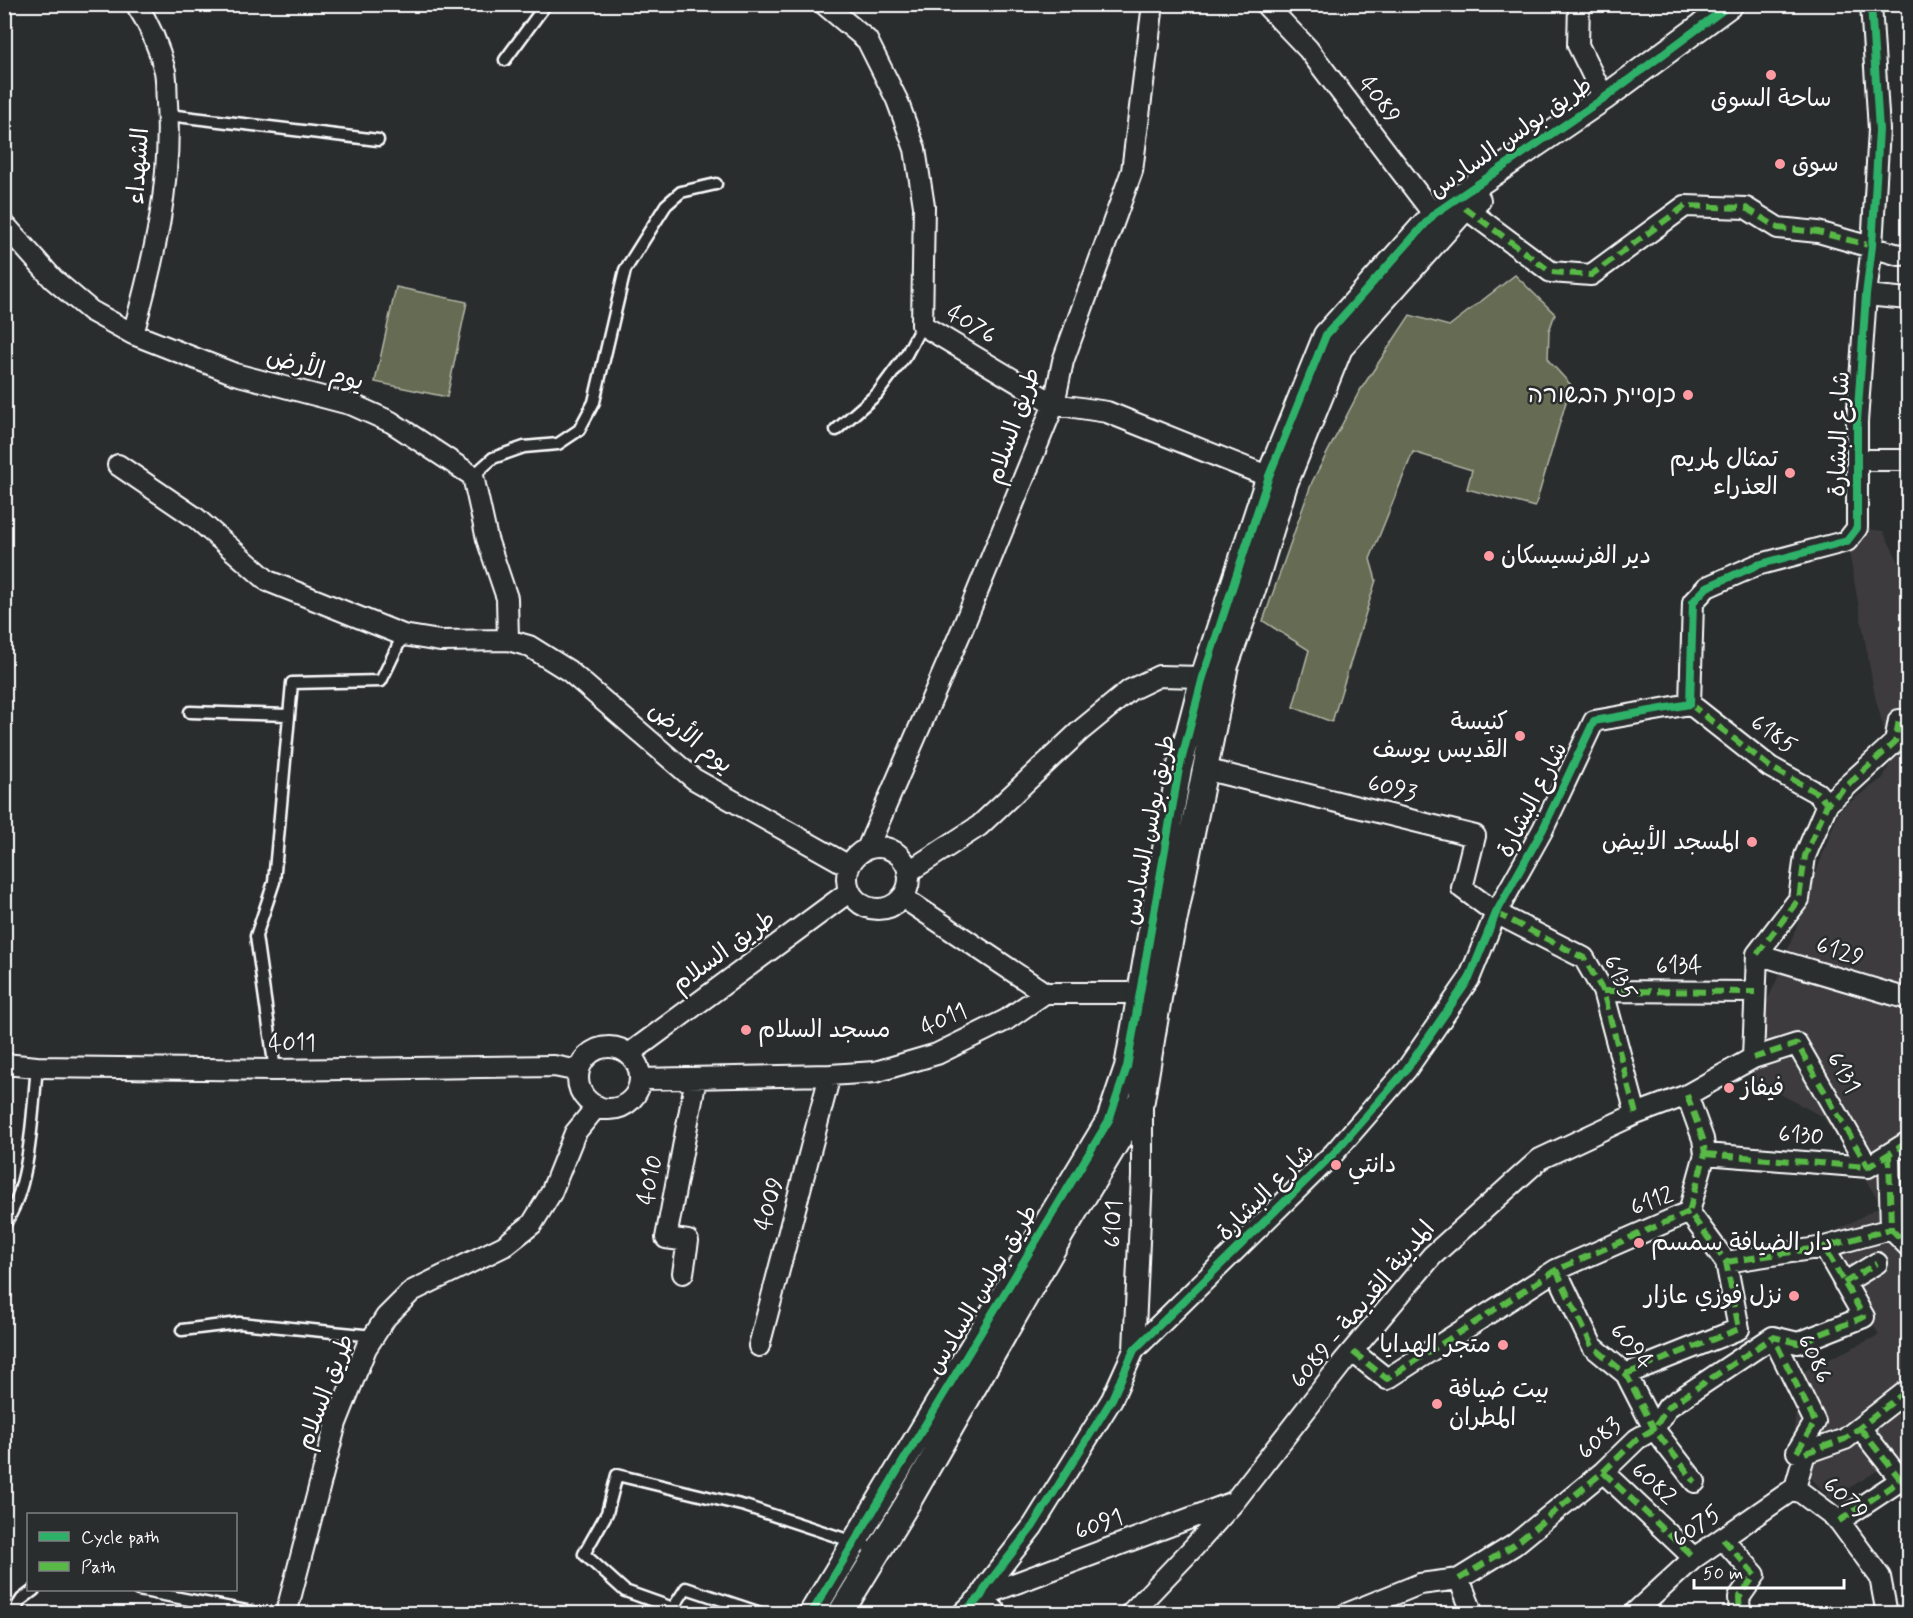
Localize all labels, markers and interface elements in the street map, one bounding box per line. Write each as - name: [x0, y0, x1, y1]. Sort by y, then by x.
- marker: ساحة السوق: [1764, 68, 1778, 82]
- street label: 4089: [1351, 70, 1407, 130]
- street label: طريق بولس السادس: [1423, 70, 1599, 206]
- place label: ساحة السوق: [1711, 84, 1831, 115]
- street label: الشهداء: [121, 127, 157, 205]
- place label: سوق: [1792, 149, 1839, 180]
- marker: سوق: [1773, 157, 1787, 171]
- street label: 4076: [940, 298, 1002, 352]
- street label: يوم الأرض: [263, 338, 368, 400]
- street label: طريق السلام: [980, 364, 1049, 489]
- street label: شارع البشارة: [1822, 371, 1858, 497]
- place label: כנסיית הבשורה: [1528, 380, 1676, 411]
- marker: כנסיית הבשורה: [1681, 388, 1695, 402]
- place label: تمثال لمريم العذراء: [1669, 444, 1779, 503]
- marker: تمثال لمريم العذراء: [1783, 466, 1797, 480]
- place label: دير الفرنسيسكان: [1501, 541, 1651, 572]
- marker: دير الفرنسيسكان: [1482, 549, 1496, 563]
- street label: يوم الأرض: [641, 693, 741, 782]
- place label: كنيسة القديس يوسف: [1373, 707, 1508, 766]
- street label: 6185: [1744, 708, 1802, 762]
- marker: كنيسة القديس يوسف: [1513, 729, 1527, 743]
- street label: طريق بولس السادس: [1116, 732, 1184, 928]
- street label: شارع البشارة: [1491, 737, 1575, 863]
- street label: 6093: [1364, 768, 1420, 810]
- place label: المسجد الأبيض: [1602, 824, 1740, 858]
- marker: المسجد الأبيض: [1745, 835, 1759, 849]
- street label: طريق السلام: [666, 904, 783, 1001]
- street label: 6129: [1812, 930, 1868, 974]
- street label: 6135: [1595, 950, 1643, 1006]
- street label: 6134: [1656, 951, 1702, 982]
- street label: 4011: [916, 996, 972, 1044]
- place label: مسجد السلام: [758, 1015, 890, 1047]
- marker: مسجد السلام: [739, 1023, 753, 1037]
- street label: 4011: [268, 1028, 316, 1060]
- street label: 6131: [1819, 1047, 1867, 1099]
- place label: فيفاز: [1739, 1073, 1784, 1104]
- marker: فيفاز: [1722, 1081, 1736, 1095]
- street label: 6130: [1777, 1119, 1825, 1153]
- street label: شارع البشارة: [1211, 1138, 1321, 1248]
- place label: دانتي: [1348, 1150, 1396, 1185]
- street label: 4010: [631, 1152, 671, 1208]
- marker: دانتي: [1329, 1158, 1343, 1172]
- street label: 4009: [748, 1174, 792, 1234]
- street label: 6112: [1626, 1180, 1678, 1224]
- street label: طريق بولس السادس: [920, 1199, 1046, 1381]
- street label: 6101: [1098, 1200, 1130, 1248]
- street label: المدينة القديمة - 6089: [1284, 1215, 1442, 1395]
- place label: دار الضيافة سمسم: [1651, 1228, 1833, 1260]
- marker: دار الضيافة سمسم: [1632, 1236, 1646, 1250]
- place label: نزل فوزي عازار: [1642, 1281, 1782, 1312]
- marker: نزل فوزي عازار: [1787, 1289, 1801, 1303]
- street label: 6094: [1602, 1317, 1660, 1377]
- street label: 6086: [1789, 1329, 1839, 1389]
- street label: طريق السلام: [290, 1330, 363, 1454]
- place label: متجر الهدايا: [1380, 1330, 1491, 1361]
- marker: متجر الهدايا: [1496, 1338, 1510, 1352]
- place label: بيت ضيافة المطران: [1449, 1375, 1549, 1434]
- marker: بيت ضيافة المطران: [1430, 1397, 1444, 1411]
- street label: 6083: [1571, 1411, 1629, 1467]
- street label: 6082: [1624, 1455, 1682, 1513]
- street label: 6079: [1816, 1470, 1874, 1528]
- street label: 6075: [1666, 1499, 1728, 1555]
- street label: 6091: [1071, 1502, 1127, 1548]
- legend: [27, 1513, 237, 1591]
- text: Cycle path: [81, 1526, 159, 1550]
- scale bar: [1694, 1552, 1844, 1590]
- text: Path: [81, 1556, 116, 1580]
- text: 50 m: [1703, 1562, 1743, 1586]

